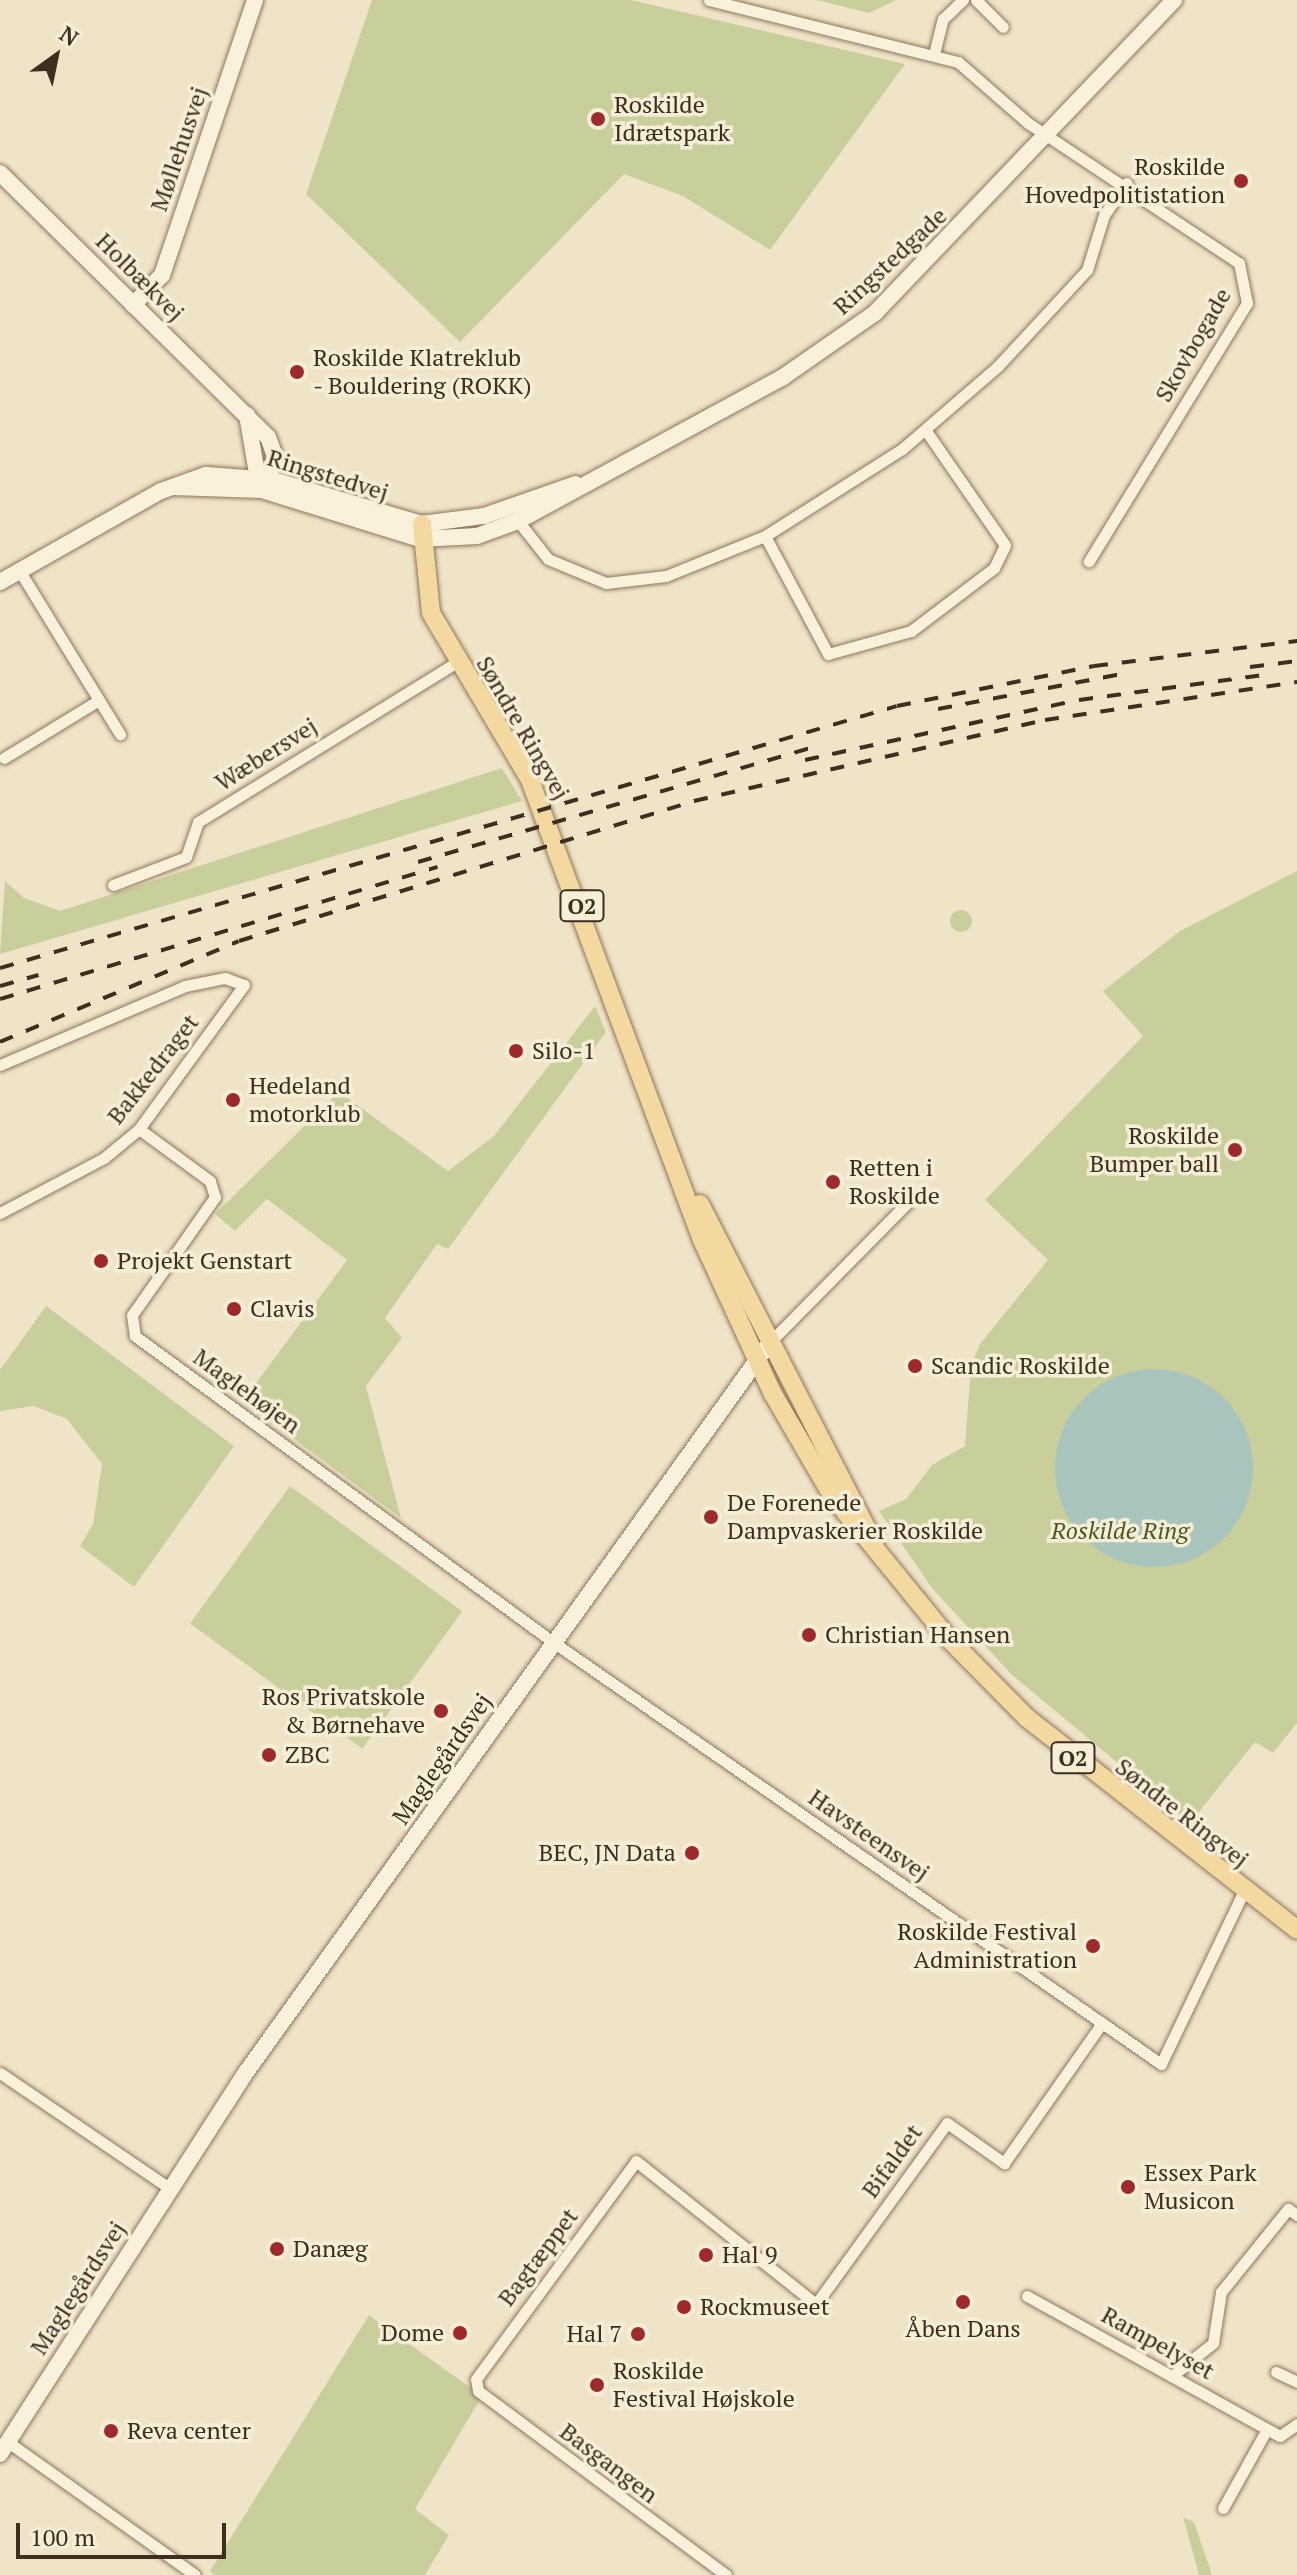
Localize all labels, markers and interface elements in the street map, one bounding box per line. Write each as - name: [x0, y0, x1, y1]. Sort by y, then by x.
- north arrow: [16, 16, 96, 96]
- text: N: [54, 19, 84, 52]
- street label: Møllehusvej: [144, 83, 214, 215]
- place label: Roskilde Idrætspark: [614, 91, 730, 147]
- marker: Roskilde Idrætspark: [589, 110, 607, 128]
- place label: Roskilde Hovedpolitistation: [1025, 153, 1225, 209]
- marker: Roskilde Hovedpolitistation: [1232, 172, 1250, 190]
- street label: Ringstedgade: [827, 201, 953, 321]
- street label: Holbækvej: [90, 227, 190, 327]
- street label: Skovbogade: [1149, 283, 1237, 407]
- place label: Roskilde Klatreklub - Bouldering (ROKK): [313, 344, 532, 400]
- marker: Roskilde Klatreklub - Bouldering (ROKK): [288, 363, 306, 381]
- street label: Ringstedvej: [264, 443, 392, 507]
- street label: Søndre Ringvej: [470, 651, 576, 805]
- street label: Wæbersvej: [210, 711, 322, 797]
- road number: O2: [558, 888, 606, 924]
- street label: Bakkedraget: [101, 1008, 205, 1130]
- place label: Silo-1: [532, 1037, 596, 1065]
- marker: Silo-1: [507, 1042, 525, 1060]
- place label: Hedeland motorklub: [249, 1072, 361, 1128]
- marker: Hedeland motorklub: [224, 1091, 242, 1109]
- place label: Roskilde Bumper ball: [1089, 1122, 1219, 1178]
- marker: Roskilde Bumper ball: [1226, 1141, 1244, 1159]
- place label: Retten i Roskilde: [849, 1154, 940, 1210]
- marker: Retten i Roskilde: [824, 1173, 842, 1191]
- place label: Projekt Genstart: [117, 1247, 292, 1275]
- marker: Projekt Genstart: [92, 1252, 110, 1270]
- place label: Clavis: [250, 1295, 315, 1323]
- marker: Clavis: [225, 1300, 243, 1318]
- street label: Maglehøjen: [188, 1342, 306, 1440]
- place label: Scandic Roskilde: [931, 1352, 1110, 1380]
- marker: Scandic Roskilde: [906, 1357, 924, 1375]
- place label: De Forenede Dampvaskerier Roskilde: [727, 1489, 983, 1545]
- marker: De Forenede Dampvaskerier Roskilde: [702, 1508, 720, 1526]
- park label: Roskilde Ring: [1051, 1517, 1189, 1545]
- place label: Christian Hansen: [825, 1621, 1010, 1649]
- marker: Christian Hansen: [800, 1626, 818, 1644]
- place label: Ros Privatskole & Børnehave: [262, 1683, 425, 1739]
- street label: Maglegårdsvej: [386, 1688, 498, 1830]
- marker: Ros Privatskole & Børnehave: [432, 1702, 450, 1720]
- road number: O2: [1049, 1740, 1097, 1776]
- place label: ZBC: [285, 1741, 330, 1769]
- marker: ZBC: [260, 1746, 278, 1764]
- street label: Søndre Ringvej: [1110, 1752, 1254, 1874]
- street label: Havsteensvej: [803, 1783, 935, 1887]
- place label: BEC, JN Data: [537, 1839, 676, 1867]
- marker: BEC, JN Data: [683, 1844, 701, 1862]
- place label: Roskilde Festival Administration: [897, 1918, 1077, 1974]
- marker: Roskilde Festival Administration: [1084, 1937, 1102, 1955]
- street label: Bifaldet: [856, 2119, 928, 2203]
- place label: Essex Park Musicon: [1144, 2159, 1257, 2215]
- marker: Essex Park Musicon: [1119, 2178, 1137, 2196]
- street label: Bagtæppet: [492, 2202, 584, 2312]
- street label: Maglegårdsvej: [24, 2216, 132, 2360]
- place label: Danæg: [293, 2235, 368, 2263]
- marker: Danæg: [268, 2240, 286, 2258]
- place label: Hal 9: [722, 2241, 777, 2269]
- marker: Hal 9: [697, 2246, 715, 2264]
- place label: Rockmuseet: [700, 2293, 830, 2321]
- marker: Åben Dans: [954, 2293, 972, 2311]
- marker: Rockmuseet: [675, 2298, 693, 2316]
- street label: Rampelyset: [1097, 2300, 1219, 2386]
- place label: Åben Dans: [905, 2315, 1021, 2343]
- place label: Dome: [381, 2319, 444, 2347]
- place label: Hal 7: [567, 2320, 622, 2348]
- marker: Dome: [451, 2324, 469, 2342]
- marker: Hal 7: [629, 2325, 647, 2343]
- place label: Roskilde Festival Højskole: [613, 2357, 795, 2413]
- marker: Roskilde Festival Højskole: [588, 2376, 606, 2394]
- place label: Reva center: [127, 2417, 251, 2445]
- street label: Basgangen: [554, 2417, 664, 2509]
- marker: Reva center: [102, 2422, 120, 2440]
- scale bar: [20, 2507, 230, 2557]
- text: 100 m: [30, 2521, 95, 2553]

